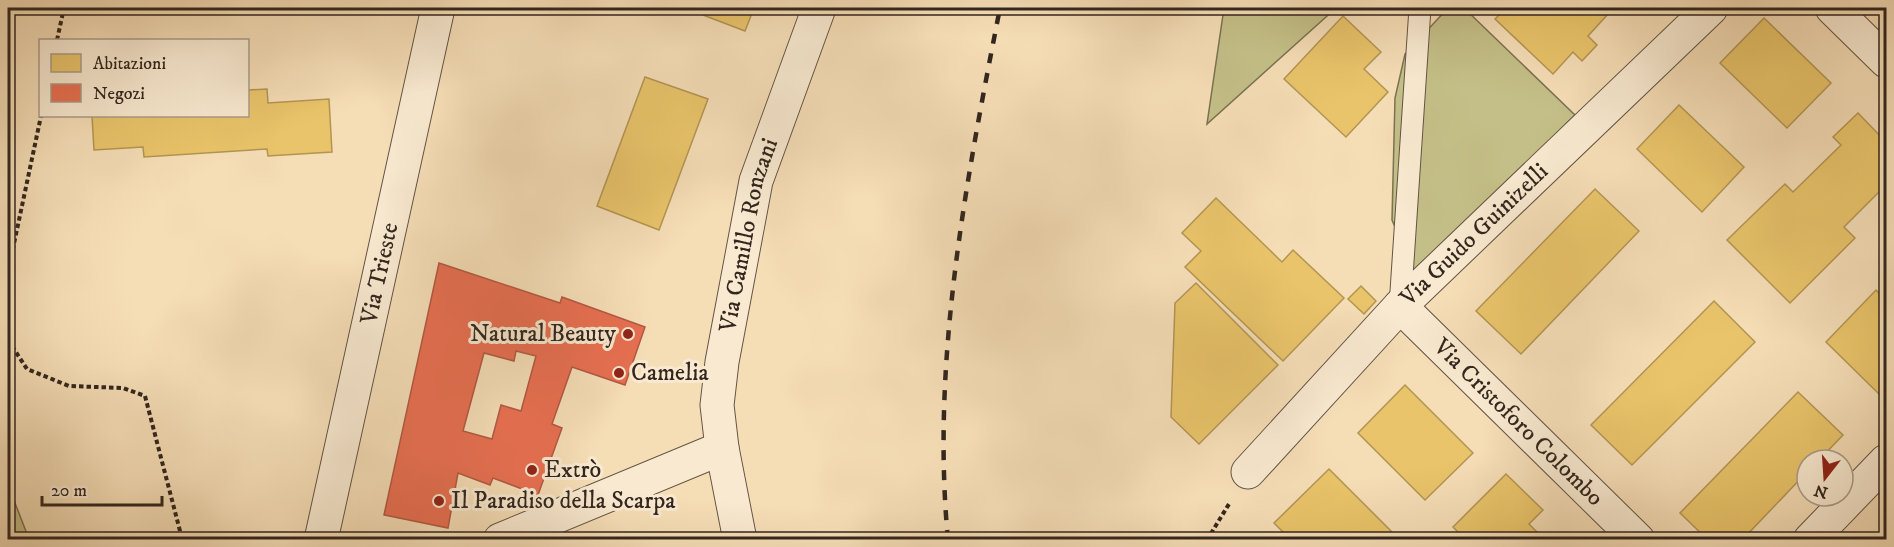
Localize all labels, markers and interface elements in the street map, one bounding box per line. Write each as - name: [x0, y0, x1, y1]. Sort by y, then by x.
- legend: [39, 39, 249, 117]
- text: Abitazioni: [93, 53, 166, 75]
- text: Negozi: [93, 83, 145, 105]
- street label: Via Camillo Ronzani: [713, 134, 785, 335]
- street label: Via Guido Guinizelli: [1393, 157, 1555, 313]
- street label: Via Trieste: [354, 220, 405, 328]
- place label: Natural Beauty: [470, 319, 617, 349]
- marker: Natural Beauty: [621, 327, 635, 341]
- street label: Via Cristoforo Colombo: [1426, 331, 1610, 513]
- place label: Camelia: [631, 358, 709, 388]
- marker: Camelia: [612, 366, 626, 380]
- north arrow: [1795, 448, 1855, 508]
- place label: Extrò: [544, 455, 601, 485]
- marker: Extrò: [525, 463, 539, 477]
- scale bar: [42, 469, 162, 507]
- text: 20 m: [51, 480, 87, 502]
- text: N: [1812, 480, 1830, 503]
- place label: Il Paradiso della Scarpa: [451, 486, 676, 516]
- marker: Il Paradiso della Scarpa: [432, 494, 446, 508]

